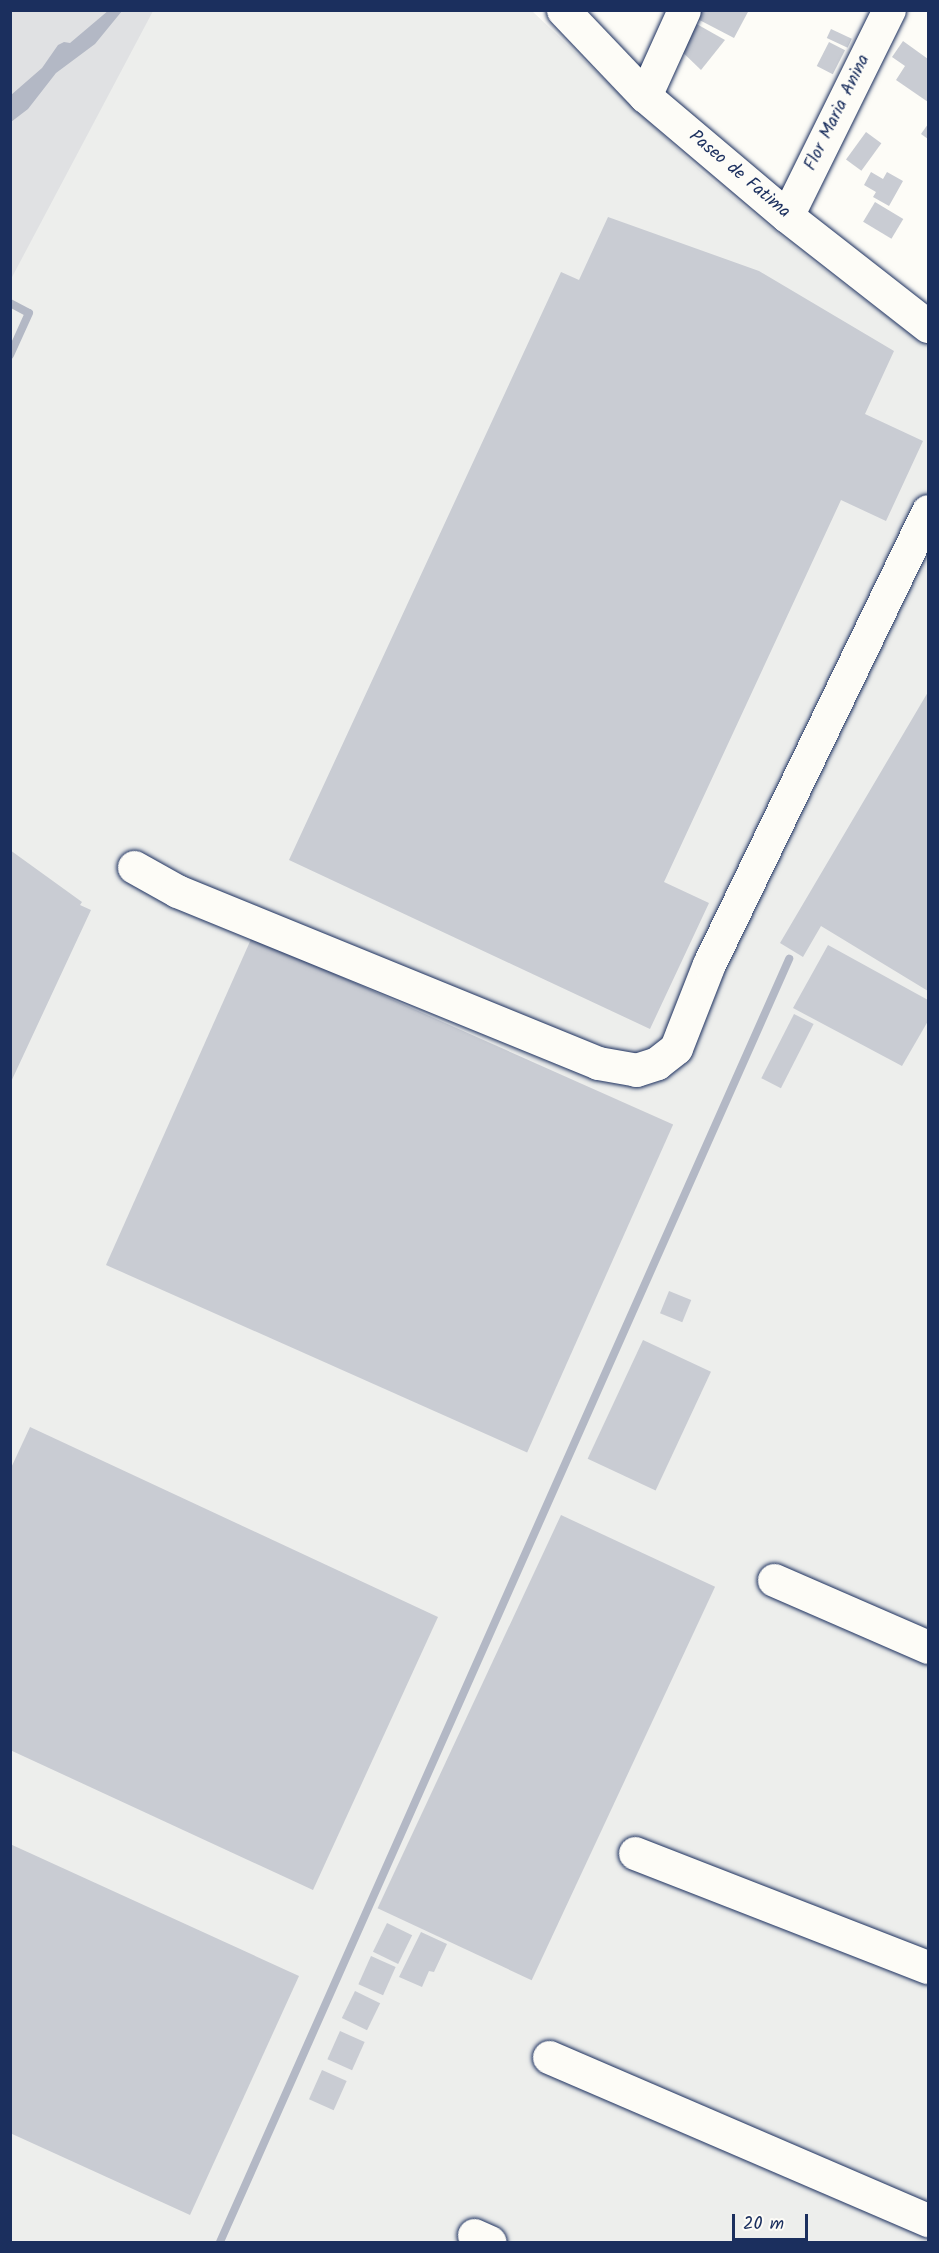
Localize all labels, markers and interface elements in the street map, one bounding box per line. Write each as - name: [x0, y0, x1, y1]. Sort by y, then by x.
- street label: Flor Maria Anina: [801, 51, 875, 175]
- street label: Paseo de Fatima: [684, 126, 794, 224]
- scale bar: [735, 2202, 812, 2240]
- text: 20 m: [743, 2210, 784, 2239]

